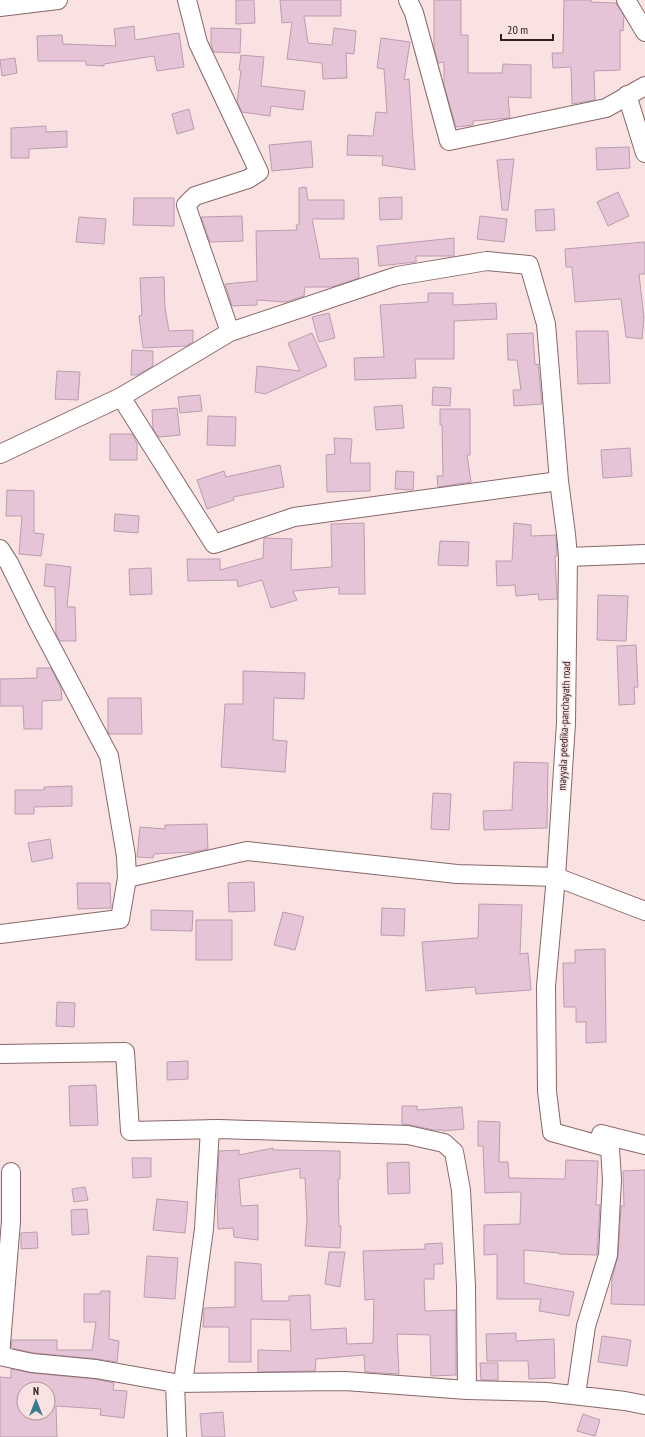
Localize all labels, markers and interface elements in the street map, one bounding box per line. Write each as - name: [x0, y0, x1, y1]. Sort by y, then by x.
- scale bar: [501, 16, 553, 42]
- text: 20 m: [507, 22, 528, 37]
- street label: mayyala peedika-panchayath road: [555, 661, 573, 791]
- north arrow: [16, 1381, 56, 1421]
- text: N: [33, 1384, 39, 1398]

